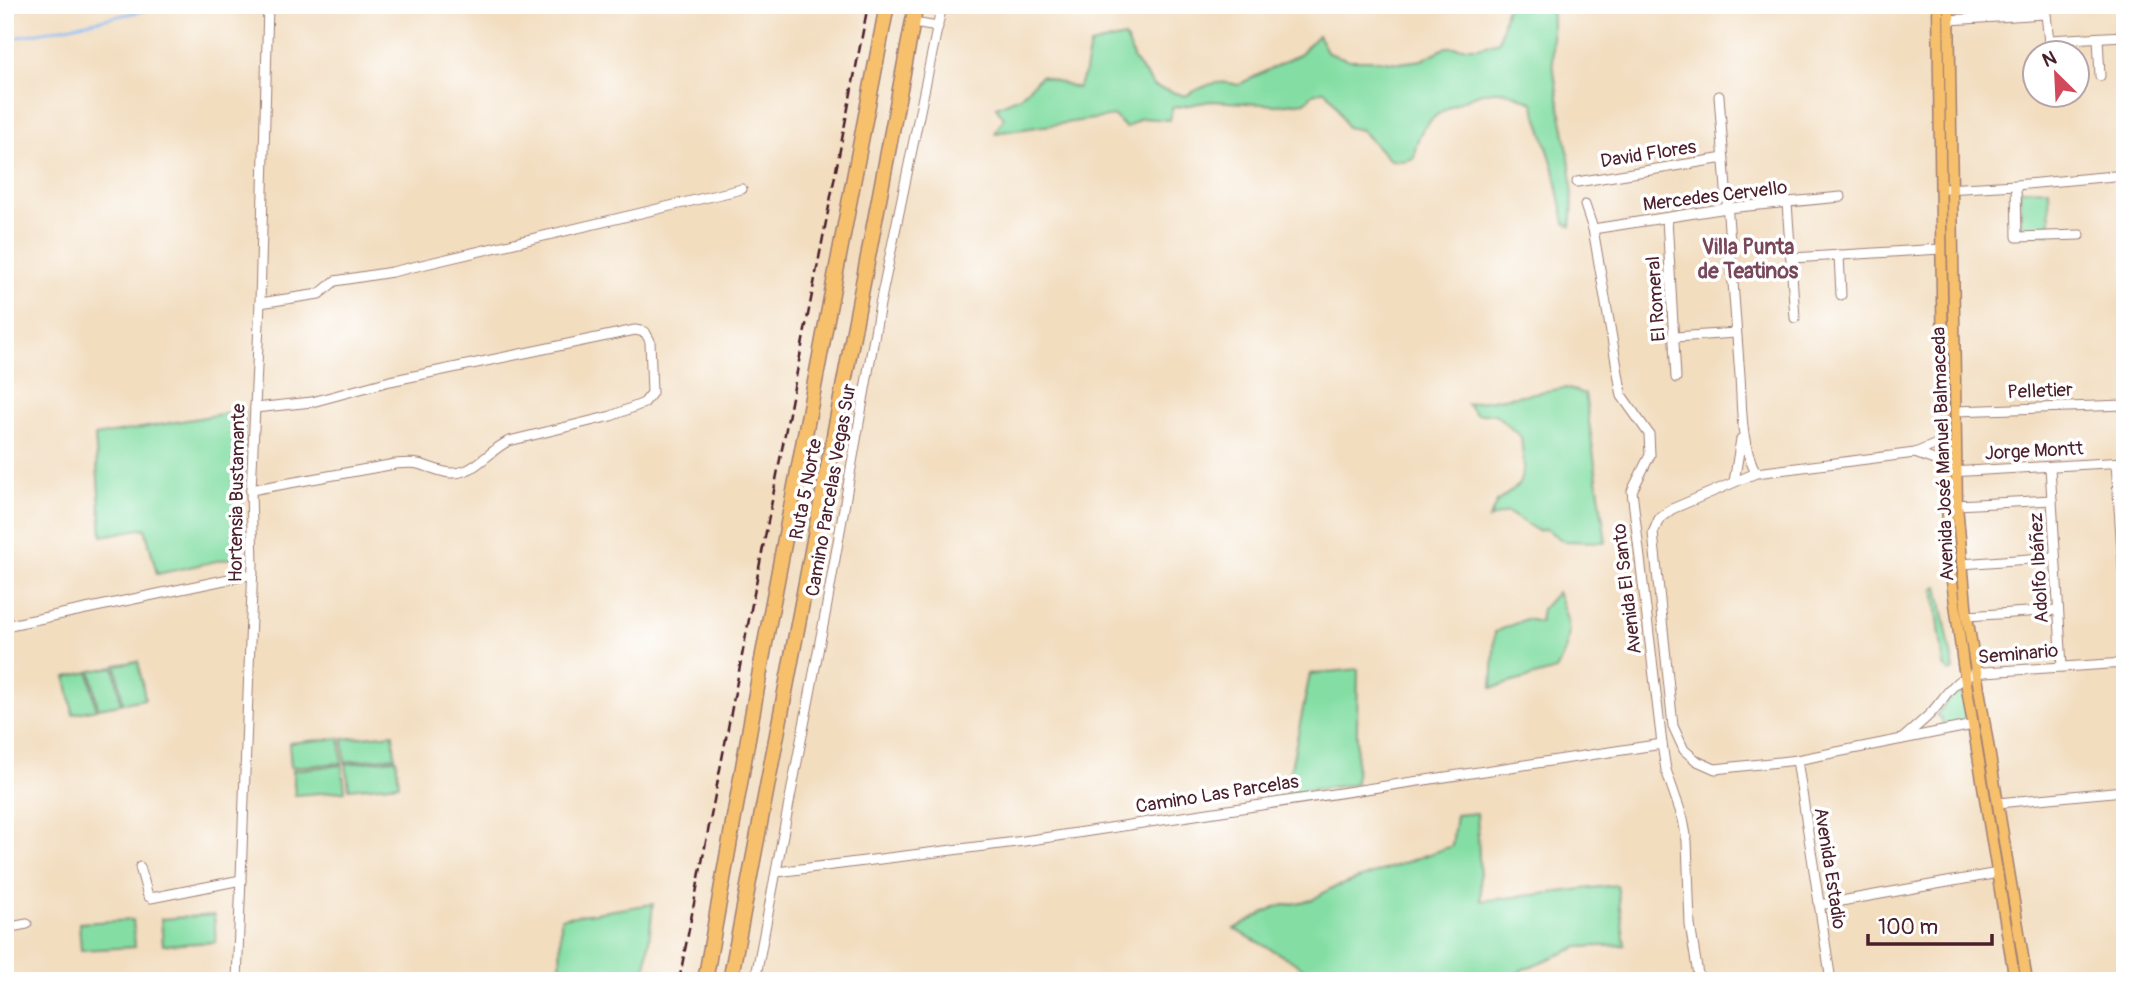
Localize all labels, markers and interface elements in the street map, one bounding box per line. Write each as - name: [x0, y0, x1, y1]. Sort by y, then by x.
- north arrow: [2022, 38, 2092, 108]
- text: N: [2039, 46, 2060, 73]
- street label: David Flores: [1599, 135, 1698, 173]
- street label: Mercedes Cervello: [1642, 175, 1789, 217]
- district label: Villa Punta de Teatinos: [1698, 234, 1799, 285]
- street label: El Romeral: [1641, 255, 1671, 342]
- street label: Avenida José Manuel Balmaceda: [1927, 326, 1959, 582]
- street label: Pelletier: [2007, 378, 2073, 404]
- street label: Camino Parcelas Vegas Sur: [800, 382, 862, 598]
- street label: Hortensia Bustamante: [223, 403, 251, 583]
- street label: Ruta 5 Norte: [784, 436, 828, 542]
- street label: Jorge Montt: [1984, 436, 2084, 466]
- street label: Adolfo Ibáñez: [2024, 512, 2054, 624]
- street label: Avenida El Santo: [1607, 522, 1647, 656]
- street label: Seminario: [1977, 639, 2059, 669]
- street label: Camino Las Parcelas: [1134, 769, 1301, 819]
- street label: Avenida Estadio: [1809, 806, 1851, 931]
- scale bar: [1868, 902, 1992, 946]
- text: 100 m: [1878, 914, 1938, 941]

